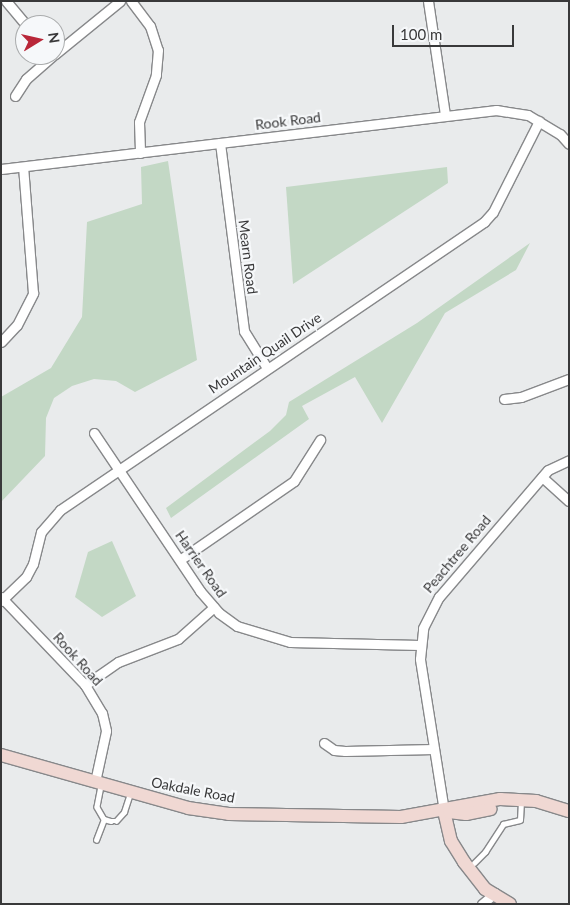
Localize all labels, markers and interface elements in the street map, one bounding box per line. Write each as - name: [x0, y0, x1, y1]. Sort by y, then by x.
- north arrow: [15, 15, 65, 65]
- scale bar: [395, 15, 518, 47]
- text: 100 m: [400, 25, 442, 43]
- text: N: [45, 31, 64, 44]
- street label: Rook Road: [254, 109, 322, 133]
- street label: Mearn Road: [235, 219, 261, 295]
- street label: Mountain Quail Drive: [205, 309, 325, 397]
- street label: Peachtree Road: [420, 512, 494, 596]
- street label: Harrier Road: [172, 527, 230, 601]
- street label: Rook Road: [50, 629, 106, 689]
- street label: Oakdale Road: [150, 774, 236, 806]

